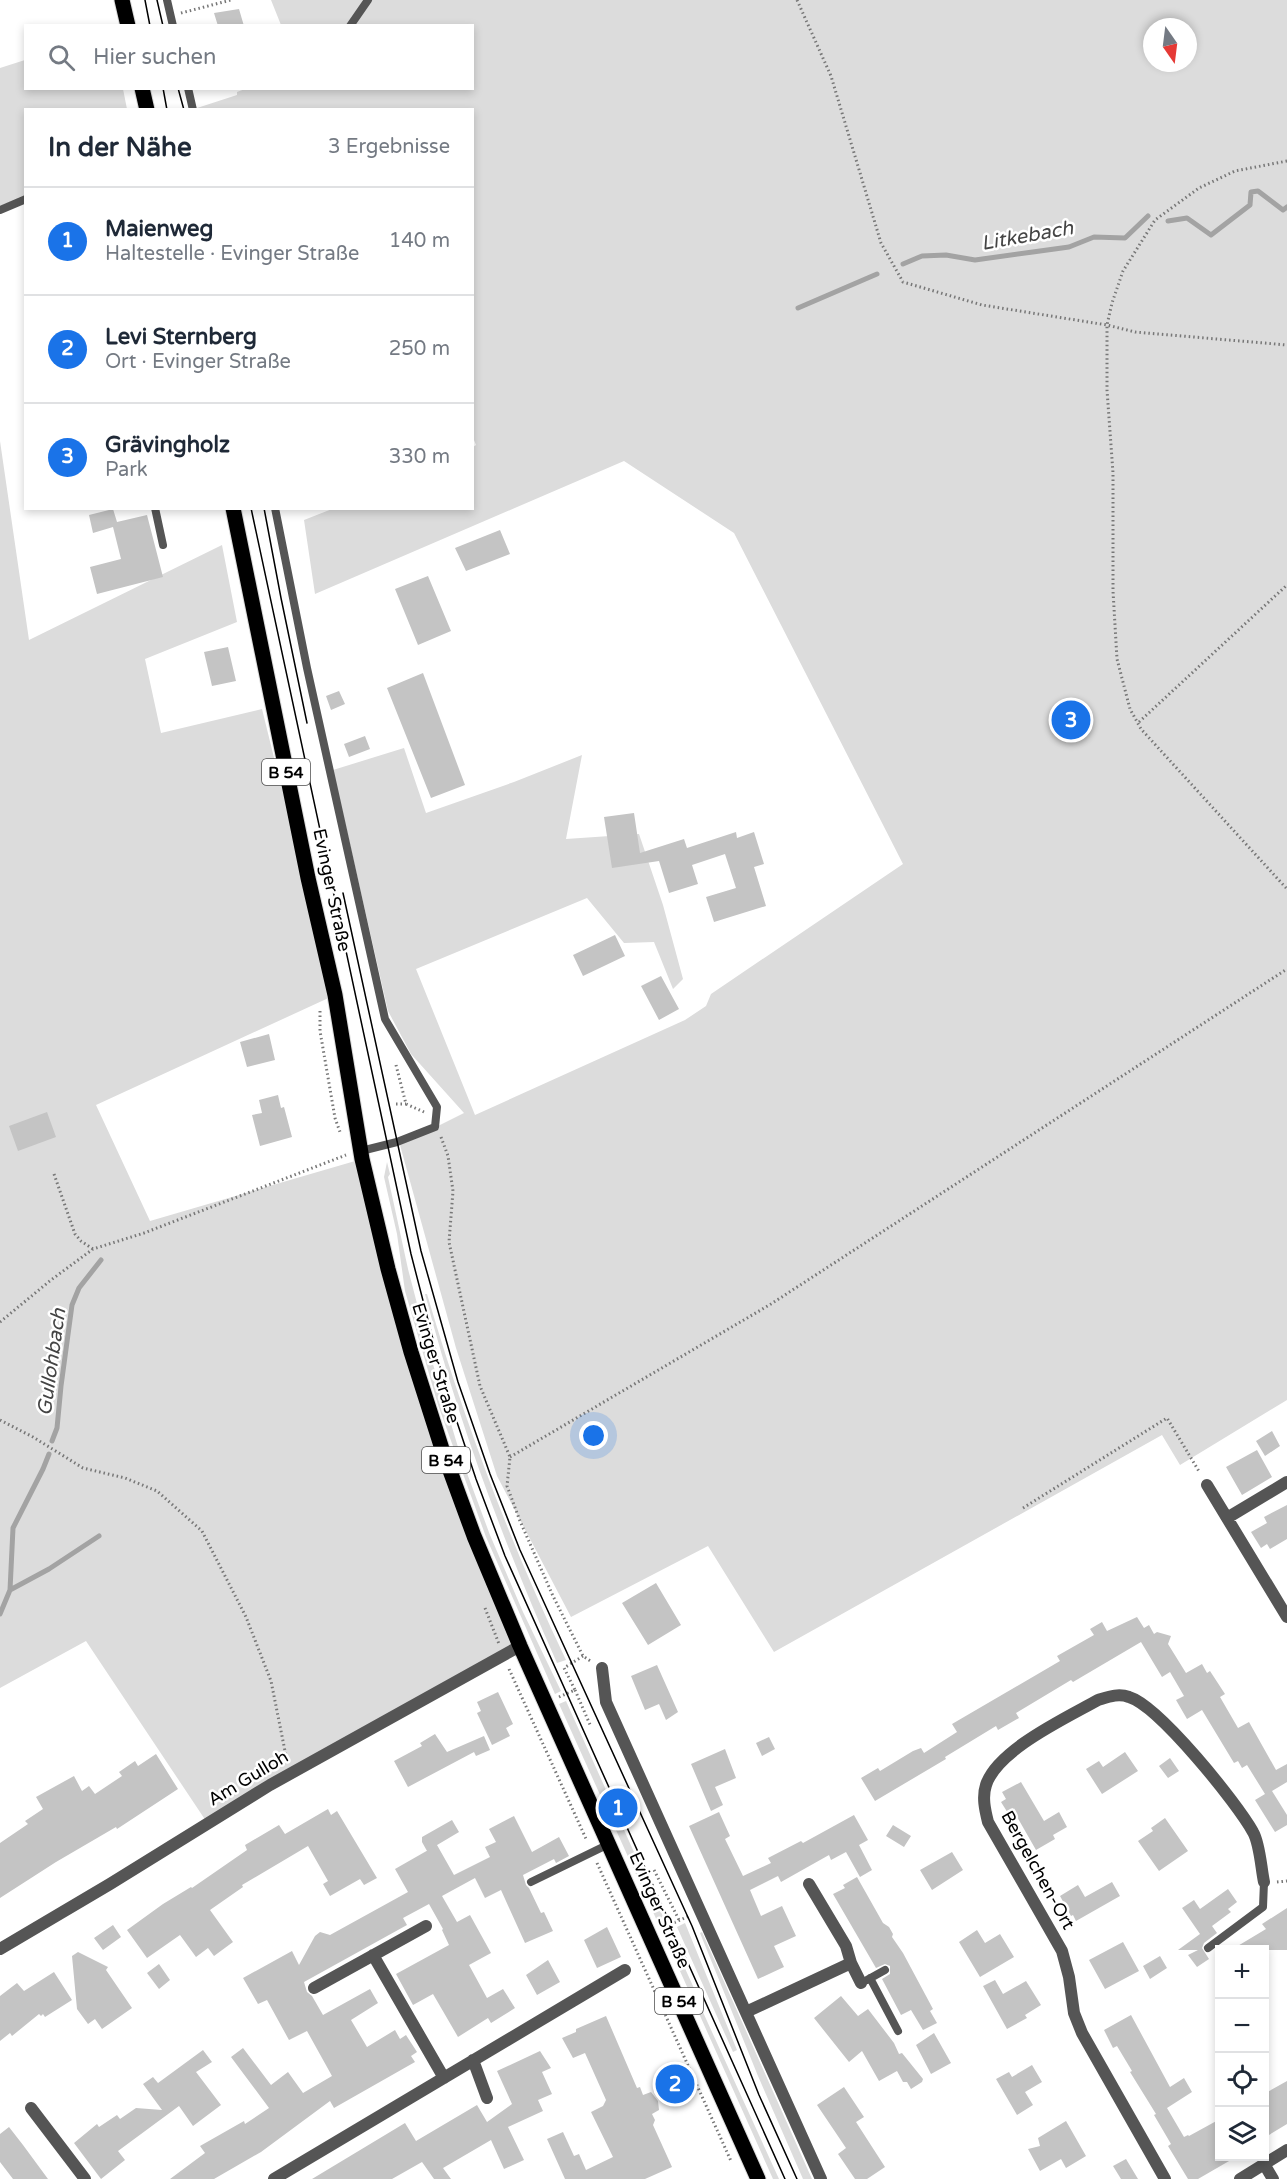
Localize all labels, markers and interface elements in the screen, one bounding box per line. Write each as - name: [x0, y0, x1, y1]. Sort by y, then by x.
- north arrow: [1143, 18, 1197, 72]
- search box: [24, 24, 474, 90]
- icon: search: [45, 41, 78, 74]
- text: Hier suchen: [93, 44, 216, 70]
- text: In der Nähe: [48, 132, 192, 163]
- text: 3 Ergebnisse: [328, 135, 450, 159]
- text: Maienweg: [105, 216, 213, 242]
- water label: Litkebach: [979, 216, 1076, 256]
- text: 1: [61, 229, 74, 253]
- text: 140 m: [389, 229, 450, 253]
- text: Haltestelle · Evinger Straße: [105, 242, 359, 266]
- text: Levi Sternberg: [105, 324, 257, 350]
- text: 2: [61, 337, 74, 361]
- text: 250 m: [389, 337, 450, 361]
- text: Ort · Evinger Straße: [105, 350, 291, 374]
- text: Grävingholz: [105, 432, 230, 458]
- text: 3: [61, 445, 74, 469]
- text: 330 m: [389, 445, 450, 469]
- text: Park: [105, 458, 148, 482]
- pin: 3: [1052, 698, 1090, 742]
- road number: B 54: [262, 759, 310, 785]
- street label: Evinger Straße: [308, 827, 356, 953]
- street label: Evinger Straße: [407, 1300, 465, 1426]
- water label: Gullohbach: [33, 1306, 72, 1417]
- your location: [579, 1421, 608, 1450]
- road number: B 54: [422, 1447, 470, 1473]
- street label: Am Gulloh: [204, 1745, 292, 1811]
- pin: 1: [598, 1786, 638, 1830]
- street label: Bergelchen-Ort: [996, 1807, 1080, 1933]
- street label: Evinger Straße: [625, 1848, 695, 1972]
- map controls: [1215, 1945, 1269, 2161]
- button: +: [1215, 1945, 1269, 1999]
- road number: B 54: [655, 1988, 703, 2014]
- button: −: [1215, 1999, 1269, 2053]
- button: locate: [1215, 2053, 1269, 2107]
- pin: 2: [656, 2062, 694, 2106]
- button: layers: [1215, 2107, 1269, 2161]

